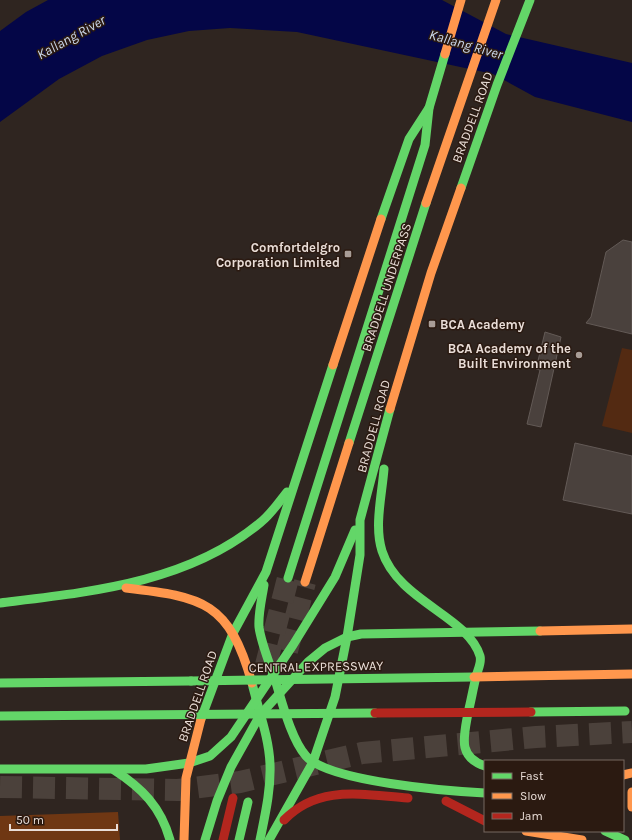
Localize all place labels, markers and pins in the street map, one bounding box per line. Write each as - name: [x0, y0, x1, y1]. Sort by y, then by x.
- place label: Comfortdelgro Corporation Limited: [216, 240, 340, 270]
- marker: Comfortdelgro Corporation Limited: [343, 249, 353, 259]
- place label: BCA Academy: [440, 317, 525, 332]
- marker: BCA Academy: [427, 319, 437, 329]
- place label: BCA Academy of the Built Environment: [448, 341, 571, 371]
- marker: BCA Academy of the Built Environment: [574, 350, 584, 360]

